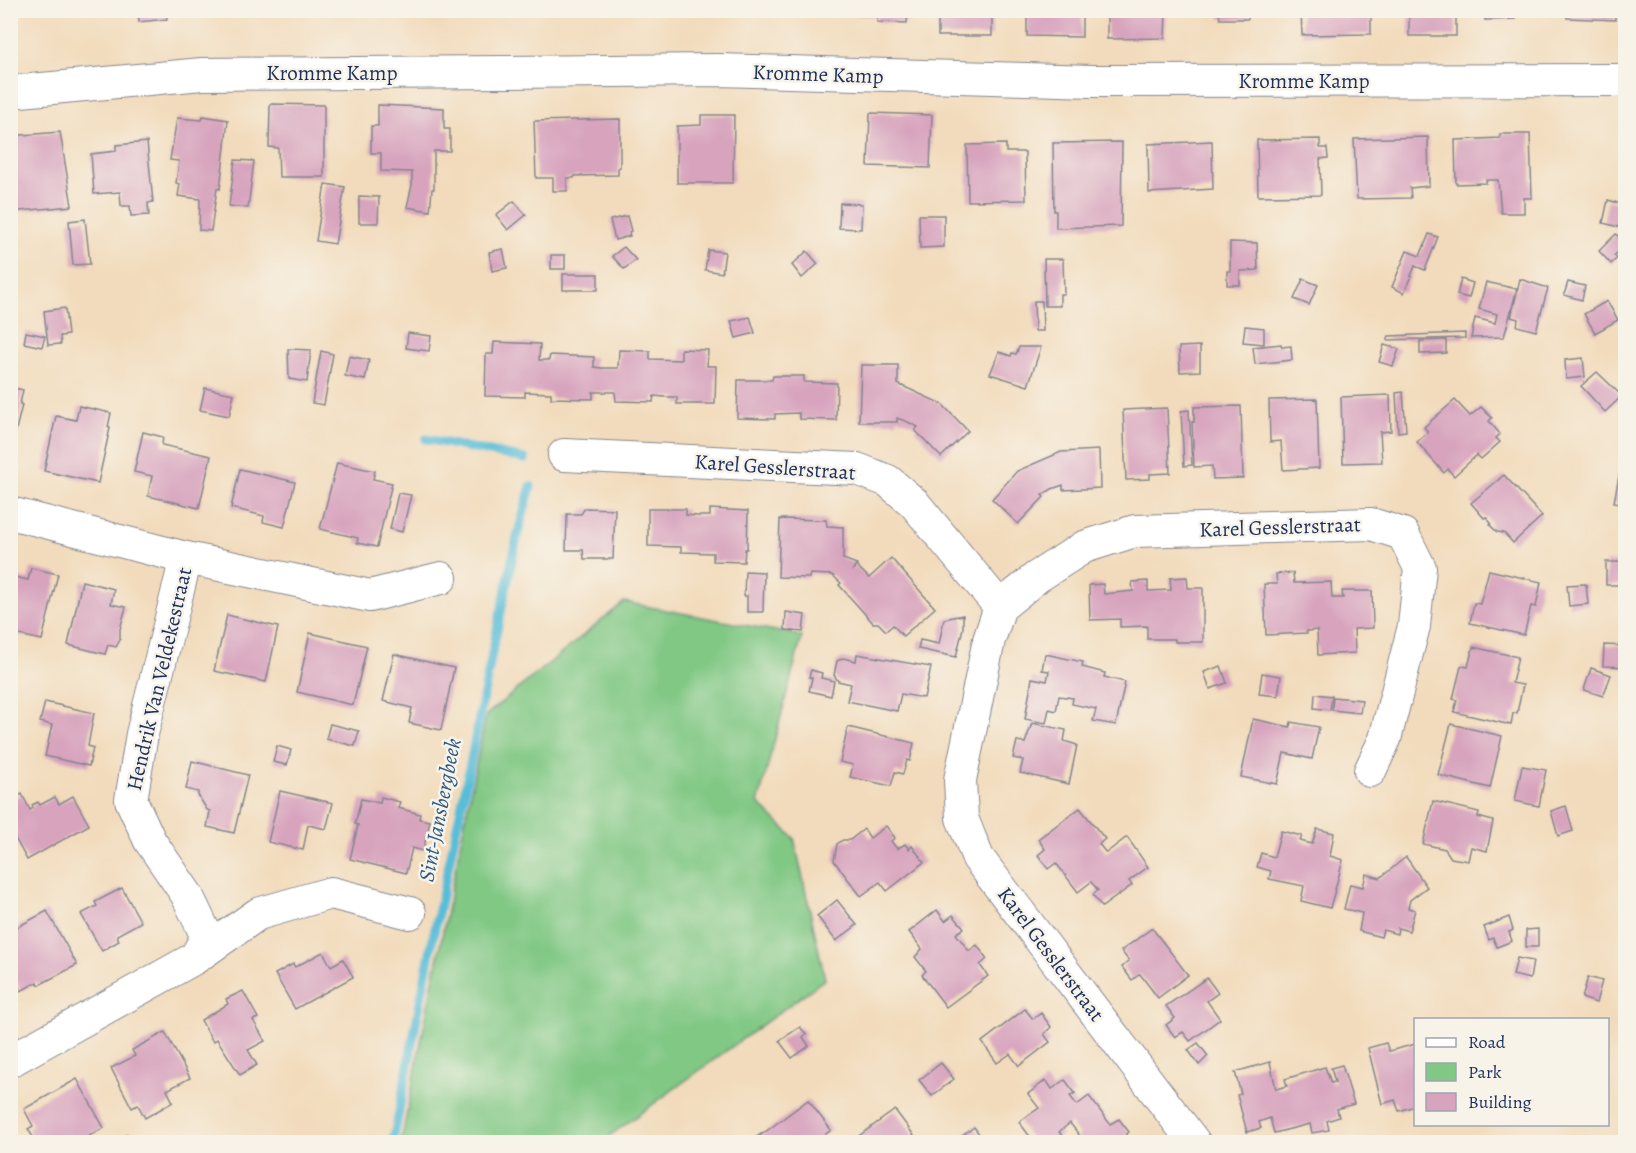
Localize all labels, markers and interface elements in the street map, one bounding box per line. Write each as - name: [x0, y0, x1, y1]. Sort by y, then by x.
- street label: Kromme Kamp: [752, 58, 884, 90]
- street label: Kromme Kamp: [266, 59, 398, 87]
- street label: Kromme Kamp: [1238, 67, 1370, 95]
- street label: Karel Gesslerstraat: [693, 447, 857, 487]
- street label: Karel Gesslerstraat: [1199, 510, 1361, 544]
- street label: Hendrik Van Veldekestraat: [120, 565, 198, 793]
- water label: Sint-Jansbergbeek: [411, 736, 469, 884]
- street label: Karel Gesslerstraat: [991, 881, 1111, 1027]
- legend: [1414, 1018, 1609, 1126]
- text: Road: [1468, 1030, 1506, 1054]
- text: Park: [1468, 1060, 1502, 1084]
- text: Building: [1468, 1090, 1532, 1114]

